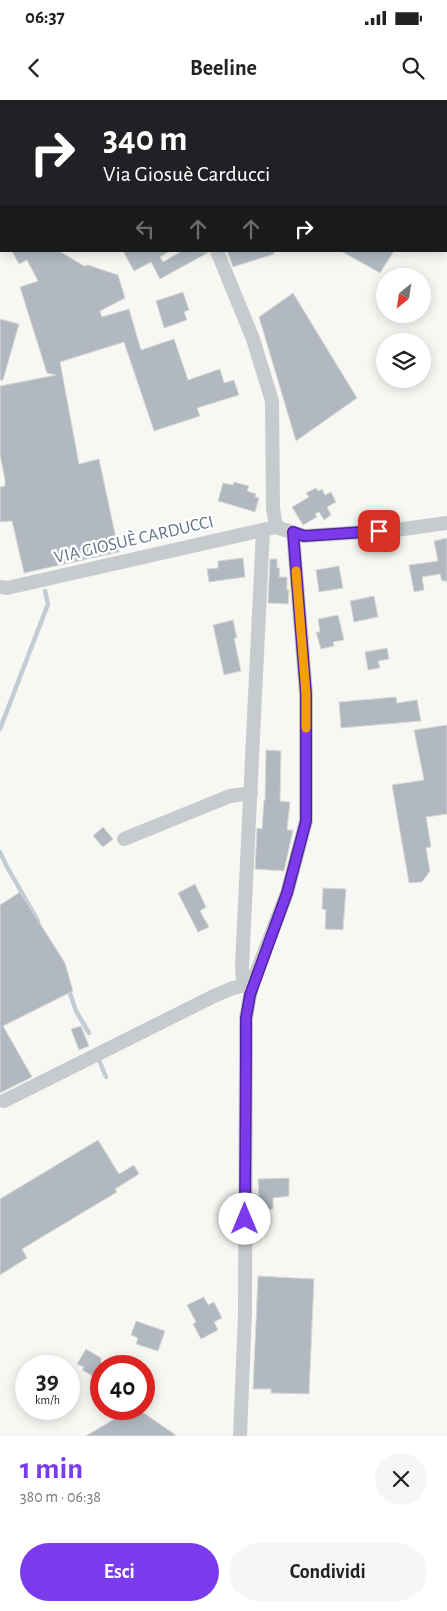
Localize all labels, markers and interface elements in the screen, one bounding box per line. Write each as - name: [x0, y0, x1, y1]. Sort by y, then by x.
- text: 06:37: [25, 8, 65, 27]
- icon: back: [20, 54, 48, 82]
- icon: search: [399, 54, 427, 82]
- text: Beeline: [190, 57, 257, 79]
- icon: right: [20, 120, 85, 185]
- text: 340 m: [103, 122, 187, 157]
- text: Via Giosuè Carducci: [103, 163, 270, 185]
- icon: left: [131, 215, 159, 243]
- icon: ahead: [184, 215, 212, 243]
- icon: ahead: [237, 215, 265, 243]
- icon: right: [290, 215, 318, 243]
- north arrow: [376, 268, 431, 322]
- map controls: [376, 268, 431, 388]
- button: layers: [376, 333, 431, 388]
- street label: VIA GIOSUÈ CARDUCCI: [52, 510, 215, 567]
- pin: [358, 510, 400, 552]
- icon: arrive: [365, 517, 393, 545]
- position arrow: [218, 1192, 270, 1244]
- speed limit sign: 40: [90, 1355, 155, 1420]
- text: 39: [36, 1369, 59, 1394]
- text: km/h: [35, 1394, 60, 1406]
- button: close: [375, 1453, 427, 1505]
- text: 1 min: [20, 1454, 83, 1484]
- text: 380 m · 06:38: [20, 1489, 101, 1505]
- button: Esci: [20, 1543, 219, 1601]
- button: Condividi: [229, 1543, 427, 1601]

